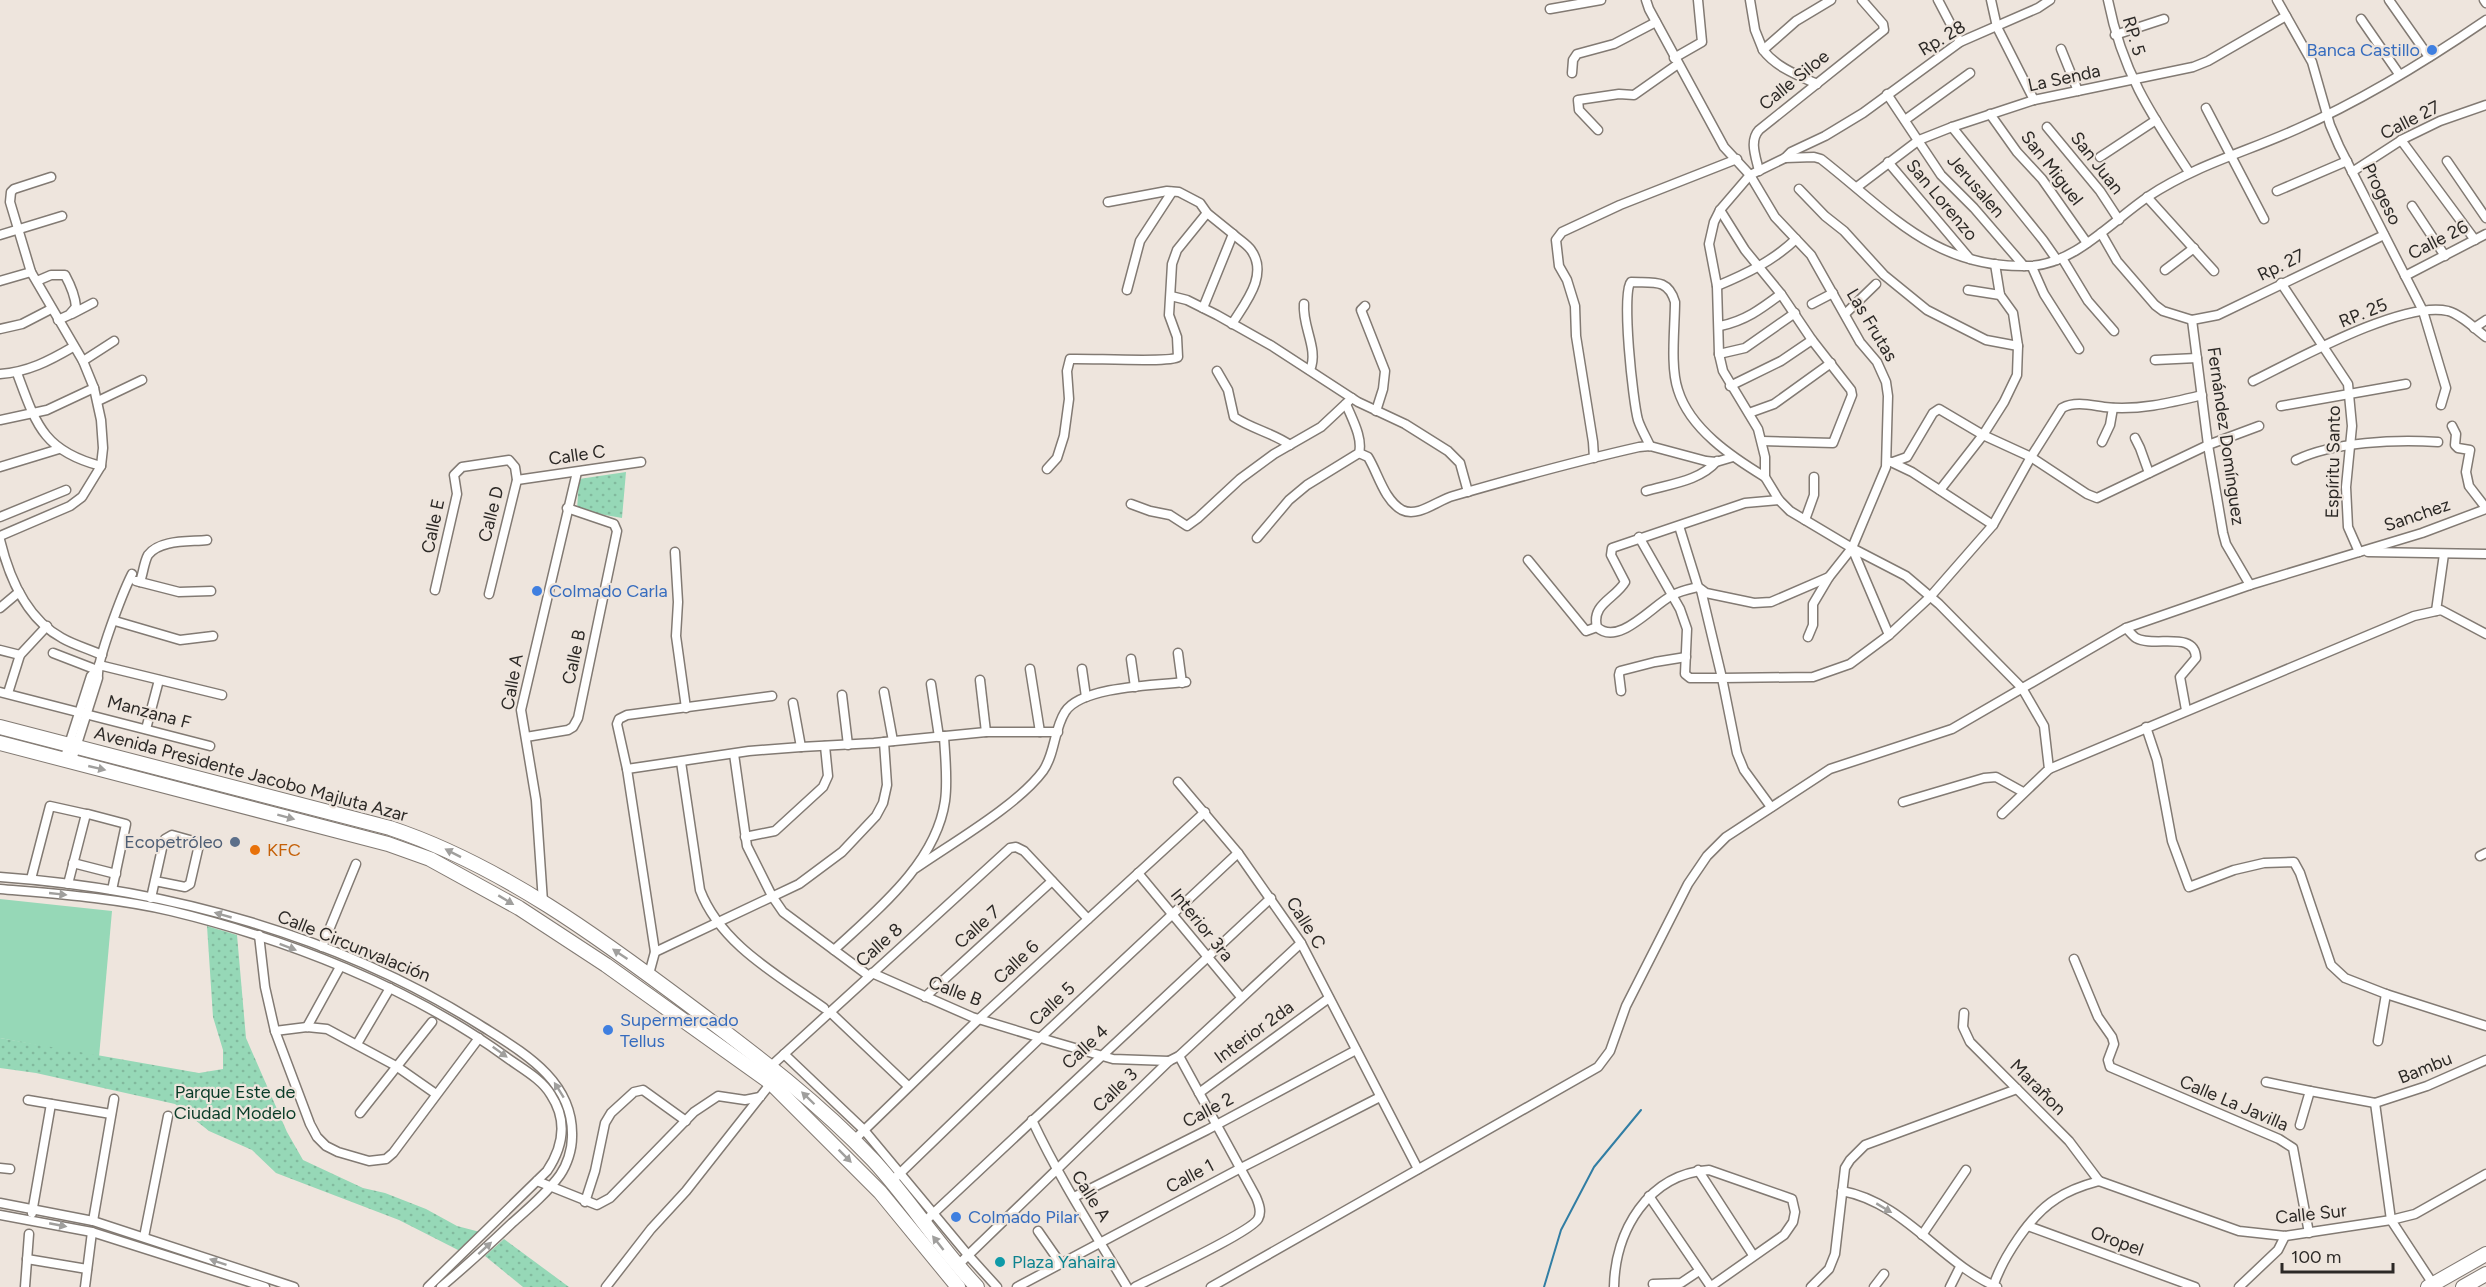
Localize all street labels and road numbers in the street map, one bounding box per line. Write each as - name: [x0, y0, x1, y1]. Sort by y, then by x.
- street label: RP. 5: [2118, 14, 2150, 58]
- street label: Rp. 28: [1914, 15, 1970, 61]
- street label: Calle Siloe: [1755, 45, 1834, 115]
- street label: La Senda: [2026, 60, 2102, 96]
- street label: Calle 27: [2376, 96, 2444, 144]
- street label: San Miguel: [2016, 126, 2088, 210]
- street label: San Juan: [2066, 127, 2128, 199]
- street label: Jerusalen: [1943, 150, 2009, 222]
- street label: San Lorenzo: [1902, 155, 1982, 245]
- street label: Progeso: [2358, 159, 2406, 229]
- street label: Calle 26: [2404, 216, 2472, 264]
- street label: Rp. 27: [2254, 244, 2309, 286]
- street label: Las Frutas: [1842, 284, 1902, 366]
- street label: RP. 25: [2336, 293, 2390, 333]
- street label: Fernández Domínguez: [2203, 345, 2249, 527]
- street label: Espíritu Santo: [2321, 405, 2345, 519]
- street label: Calle C: [547, 440, 607, 470]
- street label: Calle D: [473, 484, 509, 544]
- street label: Sanchez: [2381, 493, 2453, 537]
- street label: Calle E: [417, 497, 449, 555]
- street label: Calle B: [557, 628, 591, 686]
- street label: Calle A: [496, 652, 528, 712]
- street label: Manzana F: [105, 690, 194, 734]
- street label: Avenida Presidente Jacobo Majluta Azar: [92, 721, 410, 827]
- street label: Interior 3ra: [1166, 884, 1238, 966]
- street label: Calle C: [1281, 893, 1331, 953]
- street label: Calle 7: [950, 901, 1005, 953]
- street label: Calle Circunvalación: [274, 905, 434, 987]
- street label: Calle 8: [851, 918, 907, 972]
- street label: Calle 6: [989, 935, 1043, 989]
- street label: Calle B: [925, 971, 985, 1011]
- street label: Calle 5: [1024, 977, 1080, 1031]
- street label: Interior 2da: [1210, 996, 1298, 1068]
- street label: Calle 4: [1057, 1020, 1113, 1074]
- street label: Bambu: [2395, 1047, 2455, 1089]
- street label: Marañon: [2005, 1054, 2071, 1120]
- street label: Calle 3: [1088, 1063, 1142, 1117]
- street label: Calle La Javilla: [2176, 1070, 2292, 1136]
- street label: Calle 2: [1179, 1088, 1237, 1132]
- street label: Calle 1: [1162, 1154, 1218, 1198]
- street label: Calle A: [1067, 1166, 1115, 1226]
- street label: Calle Sur: [2274, 1199, 2348, 1229]
- street label: Oropel: [2087, 1221, 2147, 1261]

